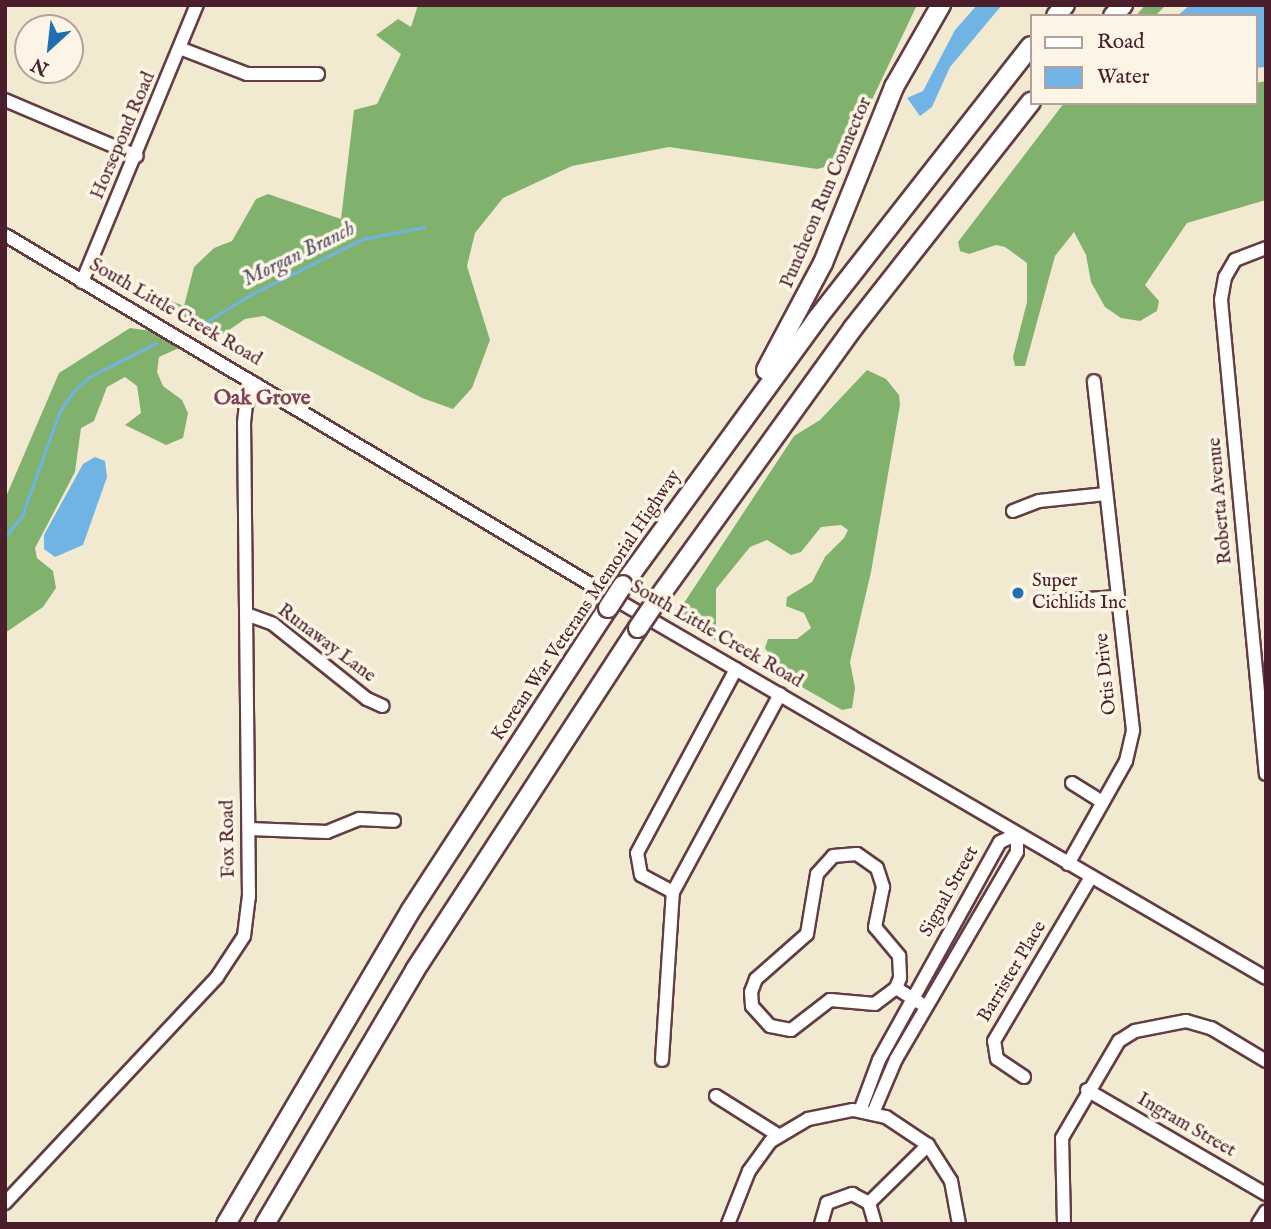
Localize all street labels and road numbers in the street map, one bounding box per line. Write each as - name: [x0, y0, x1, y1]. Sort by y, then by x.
- street label: Horsepond Road: [87, 69, 161, 203]
- street label: Puncheon Run Connector: [776, 94, 878, 292]
- street label: South Little Creek Road: [85, 254, 265, 372]
- street label: Roberta Avenue: [1204, 437, 1238, 565]
- street label: Korean War Veterans Memorial Highway: [488, 466, 686, 746]
- street label: South Little Creek Road: [626, 576, 806, 694]
- street label: Runaway Lane: [272, 600, 380, 688]
- street label: Otis Drive: [1091, 632, 1123, 716]
- street label: Fox Road: [217, 800, 241, 878]
- street label: Signal Street: [916, 843, 984, 941]
- street label: Barrister Place: [974, 917, 1052, 1027]
- street label: Ingram Street: [1133, 1089, 1239, 1163]

